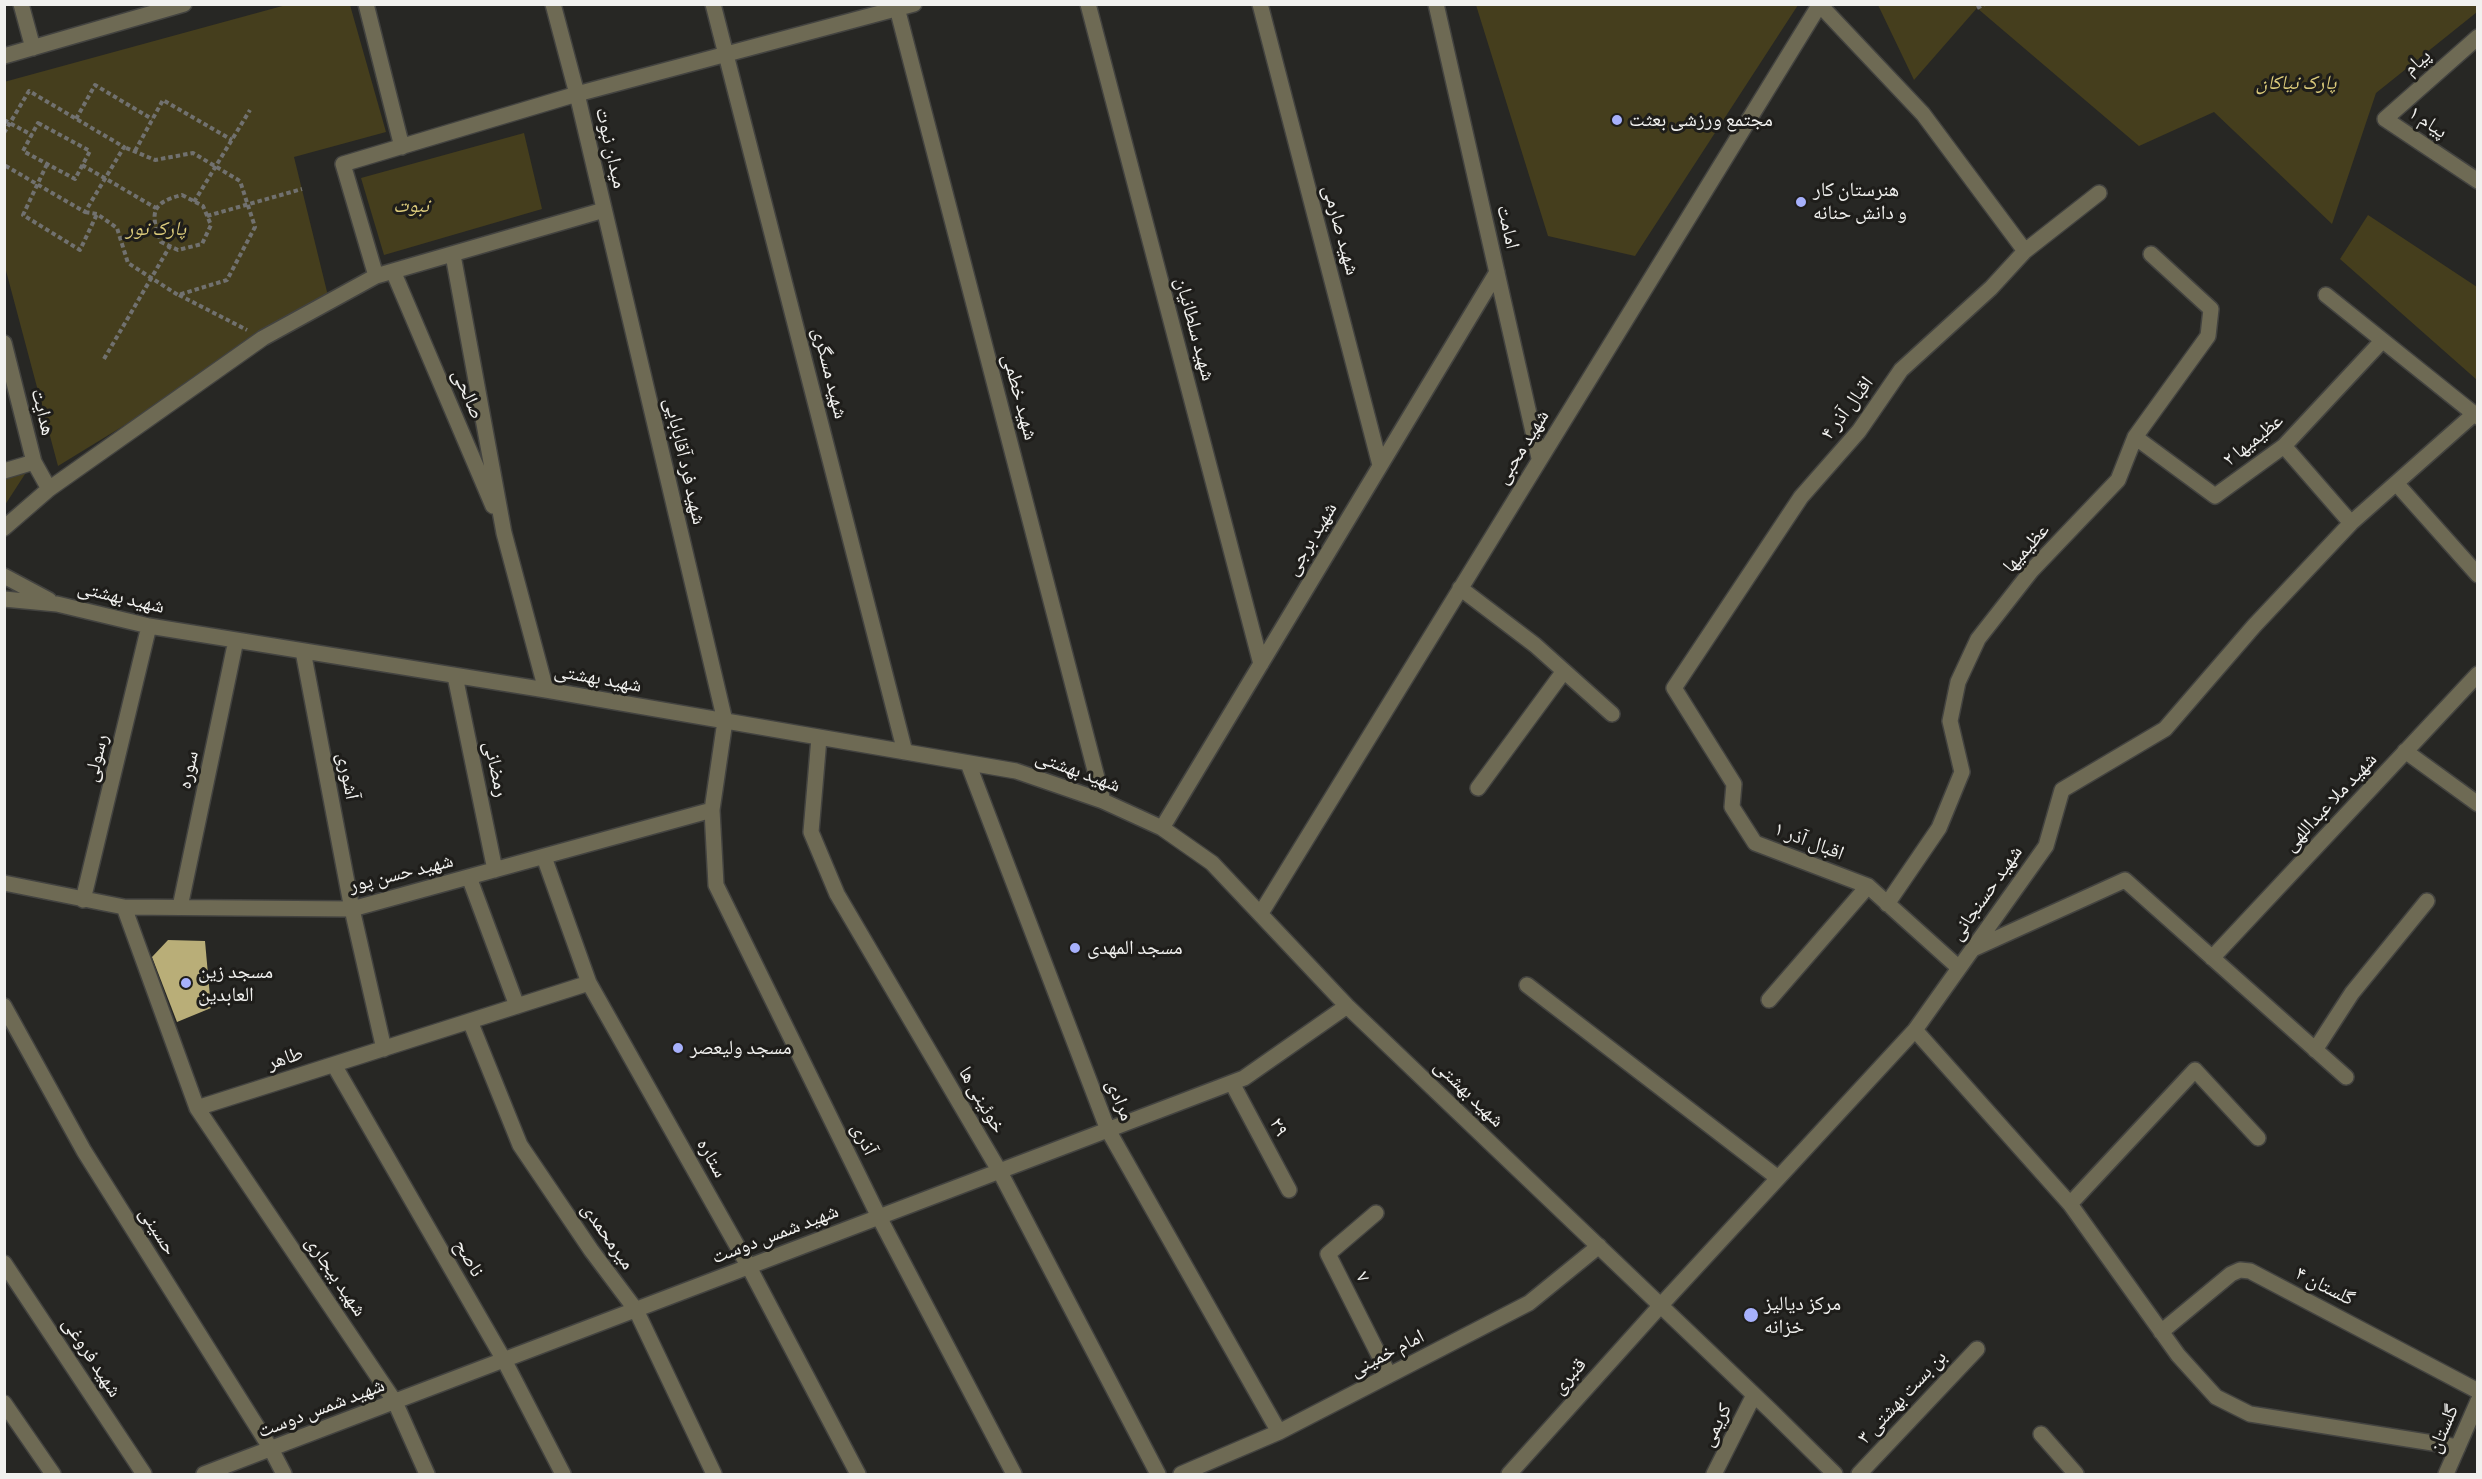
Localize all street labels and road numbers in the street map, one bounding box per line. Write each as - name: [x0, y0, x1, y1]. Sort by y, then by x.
- street label: پیام: [2398, 43, 2436, 81]
- street label: پیام ۱: [2404, 100, 2452, 144]
- street label: میدان نبوت: [590, 105, 632, 191]
- street label: شهید صارمی: [1317, 182, 1365, 278]
- street label: امامت: [1491, 203, 1525, 251]
- street label: شهید سلطانیان: [1170, 275, 1220, 383]
- street label: شهید مسگری: [807, 325, 853, 421]
- street label: شهید خطمی: [997, 351, 1043, 443]
- street label: صالحی: [447, 365, 489, 423]
- street label: اقبال آذر ۴: [1815, 372, 1879, 444]
- street label: هدایت: [26, 386, 60, 438]
- street label: شهید فرد آقابابایی: [659, 395, 711, 527]
- street label: شهید محبی: [1490, 405, 1554, 489]
- street label: عظیمیها ۲: [2218, 408, 2288, 472]
- street label: شهید برجی: [1280, 498, 1342, 580]
- street label: عظیمیها: [1998, 518, 2054, 578]
- street label: شهید بهشتی: [75, 575, 167, 619]
- street label: شهید بهشتی: [552, 658, 644, 698]
- street label: رسولی: [79, 732, 113, 784]
- street label: رمضانی: [478, 739, 514, 799]
- street label: شهید بهشتی: [1032, 745, 1124, 797]
- street label: شهید ملا عبداللهی: [2278, 747, 2382, 857]
- street label: سوره: [172, 749, 204, 791]
- street label: آشوری: [332, 750, 364, 802]
- street label: اقبال آذر ۱: [1771, 817, 1847, 865]
- street label: شهید حسنجانی: [1944, 841, 2028, 945]
- street label: شهید حسن پور: [346, 848, 456, 898]
- street label: طاهر: [264, 1041, 306, 1075]
- street label: شهید بهشتی: [1429, 1054, 1509, 1132]
- street label: خوئینی ها: [953, 1062, 1011, 1138]
- street label: مرادی: [1101, 1076, 1139, 1124]
- street label: ۲۹: [1264, 1113, 1294, 1141]
- street label: آذری: [846, 1119, 882, 1159]
- street label: ستاره: [691, 1134, 733, 1182]
- street label: میرمحمدی: [576, 1198, 640, 1274]
- street label: شهید شمس دوست: [708, 1199, 842, 1269]
- street label: حسینی: [134, 1202, 182, 1260]
- street label: شهید بیجاری: [300, 1231, 372, 1321]
- street label: ناصح: [449, 1235, 489, 1281]
- street label: گلستان ۴: [2291, 1261, 2359, 1311]
- street label: ۷: [1350, 1268, 1376, 1286]
- street label: شهید فروغی: [57, 1312, 127, 1402]
- street label: امام خمینی: [1346, 1324, 1428, 1382]
- street label: بن بست بهشتی ۳: [1852, 1345, 1952, 1449]
- street label: قنبری: [1547, 1353, 1591, 1399]
- street label: شهید شمس دوست: [254, 1373, 388, 1443]
- street label: کریمی: [1695, 1399, 1737, 1451]
- street label: گلستان: [2422, 1401, 2464, 1457]

